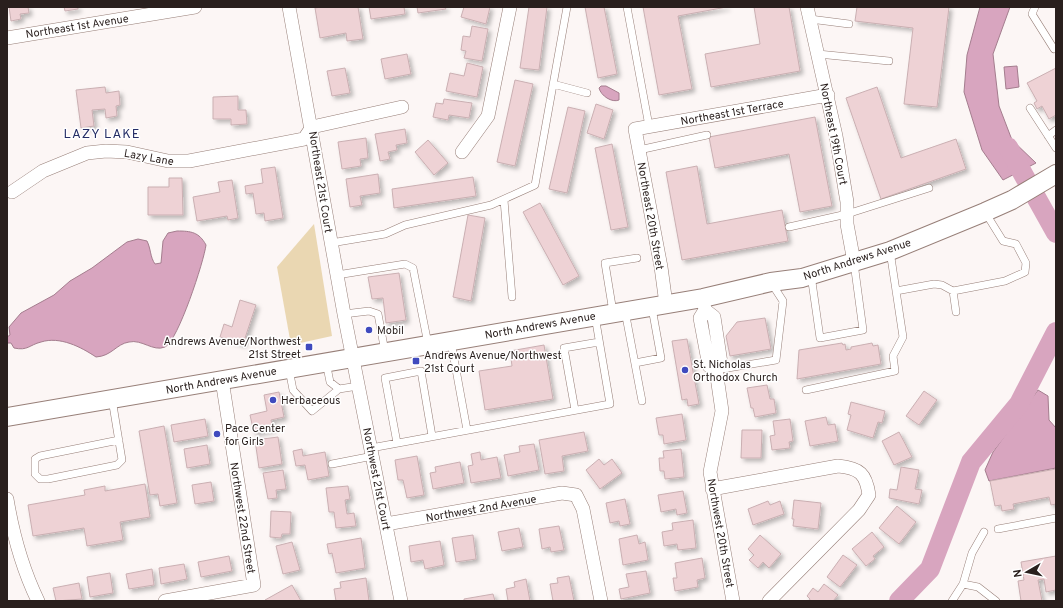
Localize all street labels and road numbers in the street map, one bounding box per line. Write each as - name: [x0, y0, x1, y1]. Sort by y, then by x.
- street label: Northeast 1st Avenue: [25, 12, 130, 42]
- street label: Northeast 19th Court: [816, 82, 850, 186]
- street label: Northeast 1st Terrace: [679, 97, 785, 129]
- street label: Northeast 21st Court: [305, 130, 335, 234]
- street label: Lazy Lane: [123, 147, 175, 169]
- street label: Northeast 20th Street: [634, 161, 666, 271]
- street label: North Andrews Avenue: [802, 236, 913, 284]
- street label: North Andrews Avenue: [484, 309, 597, 343]
- street label: North Andrews Avenue: [165, 364, 278, 398]
- street label: Northwest 21st Court: [359, 427, 393, 532]
- street label: Northwest 22nd Street: [226, 461, 258, 575]
- street label: Northwest 20th Street: [704, 478, 737, 589]
- street label: Northwest 2nd Avenue: [425, 492, 538, 526]

